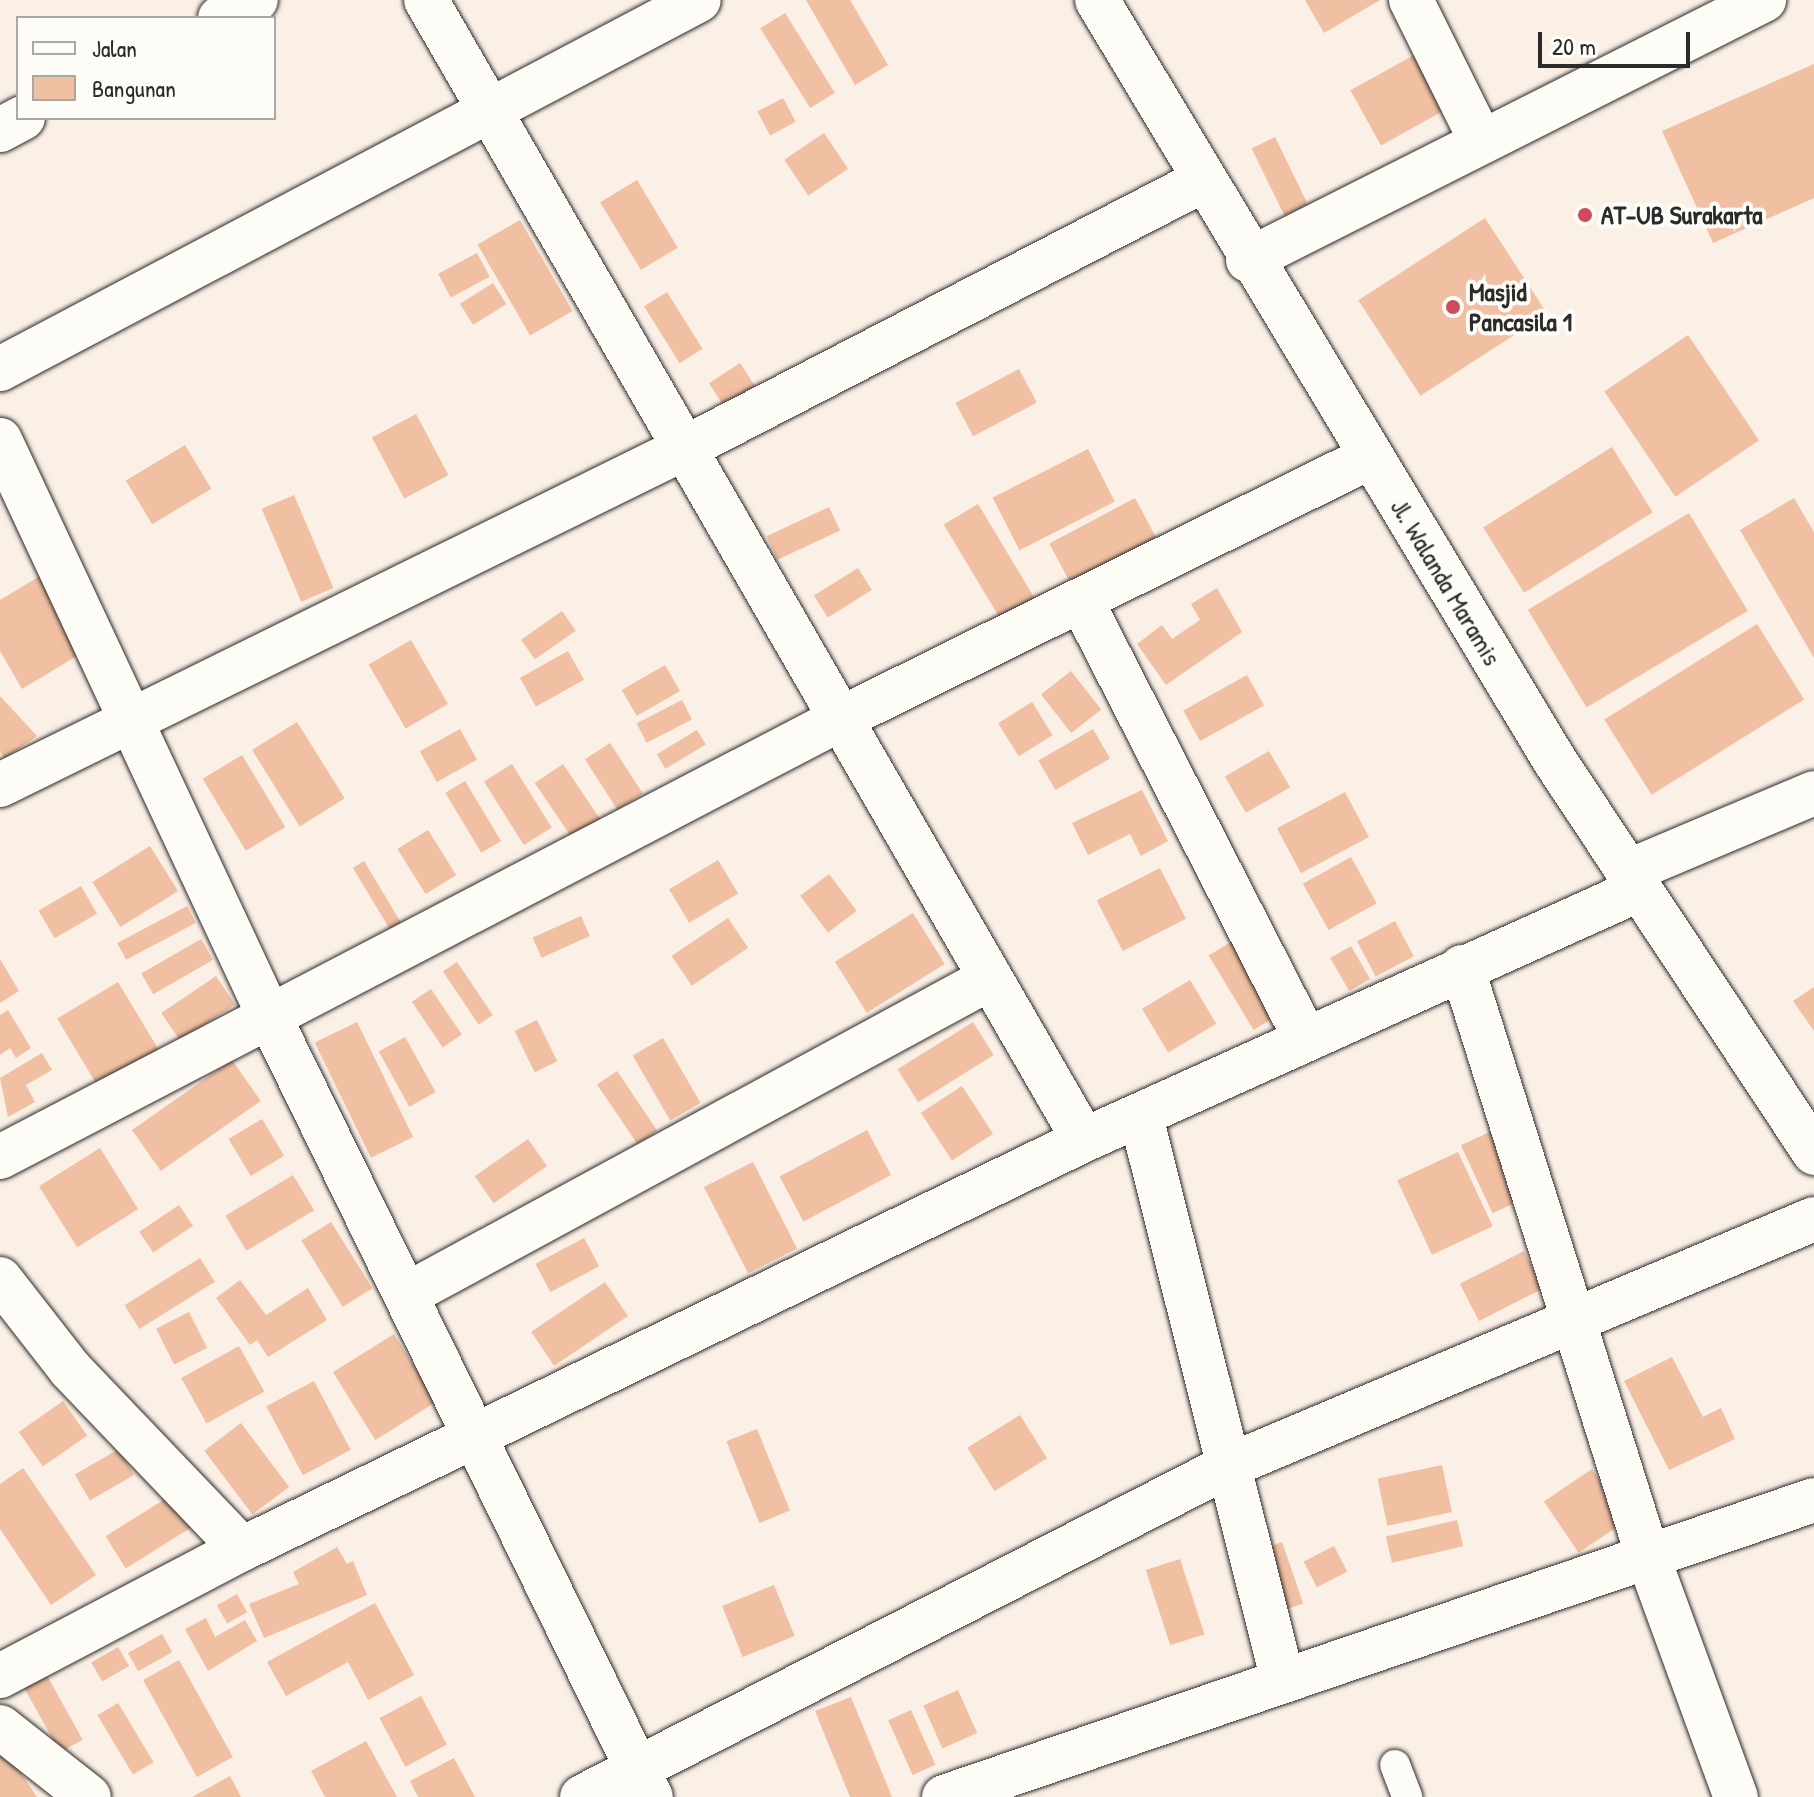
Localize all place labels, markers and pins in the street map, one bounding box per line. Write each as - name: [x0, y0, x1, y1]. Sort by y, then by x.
- place label: AT-UB Surakarta: [1601, 199, 1762, 231]
- marker: AT-UB Surakarta: [1576, 206, 1594, 224]
- place label: Masjid Pancasila 1: [1469, 276, 1572, 338]
- marker: Masjid Pancasila 1: [1444, 298, 1462, 316]

